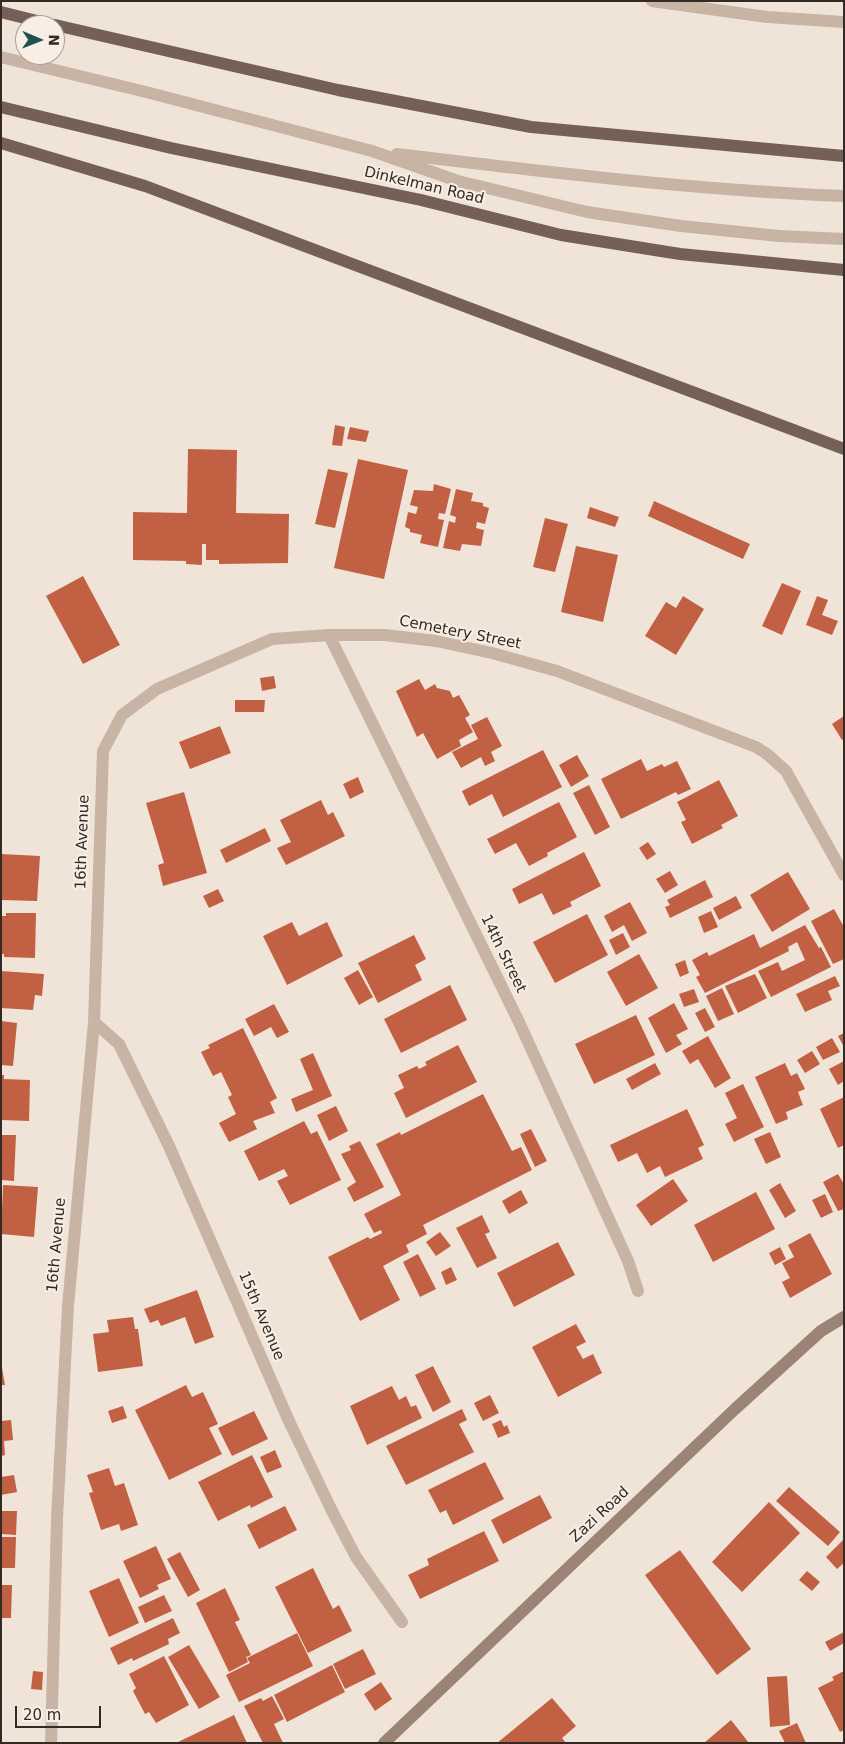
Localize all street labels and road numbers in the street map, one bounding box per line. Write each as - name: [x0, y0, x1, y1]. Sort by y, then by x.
- street label: Dinkelman Road: [362, 163, 486, 209]
- street label: Cemetery Street: [397, 612, 523, 654]
- street label: 16th Avenue: [72, 794, 94, 890]
- street label: 14th Street: [476, 912, 530, 996]
- street label: 16th Avenue: [44, 1197, 70, 1293]
- street label: 15th Avenue: [234, 1269, 288, 1363]
- street label: Zazi Road: [567, 1483, 633, 1547]

